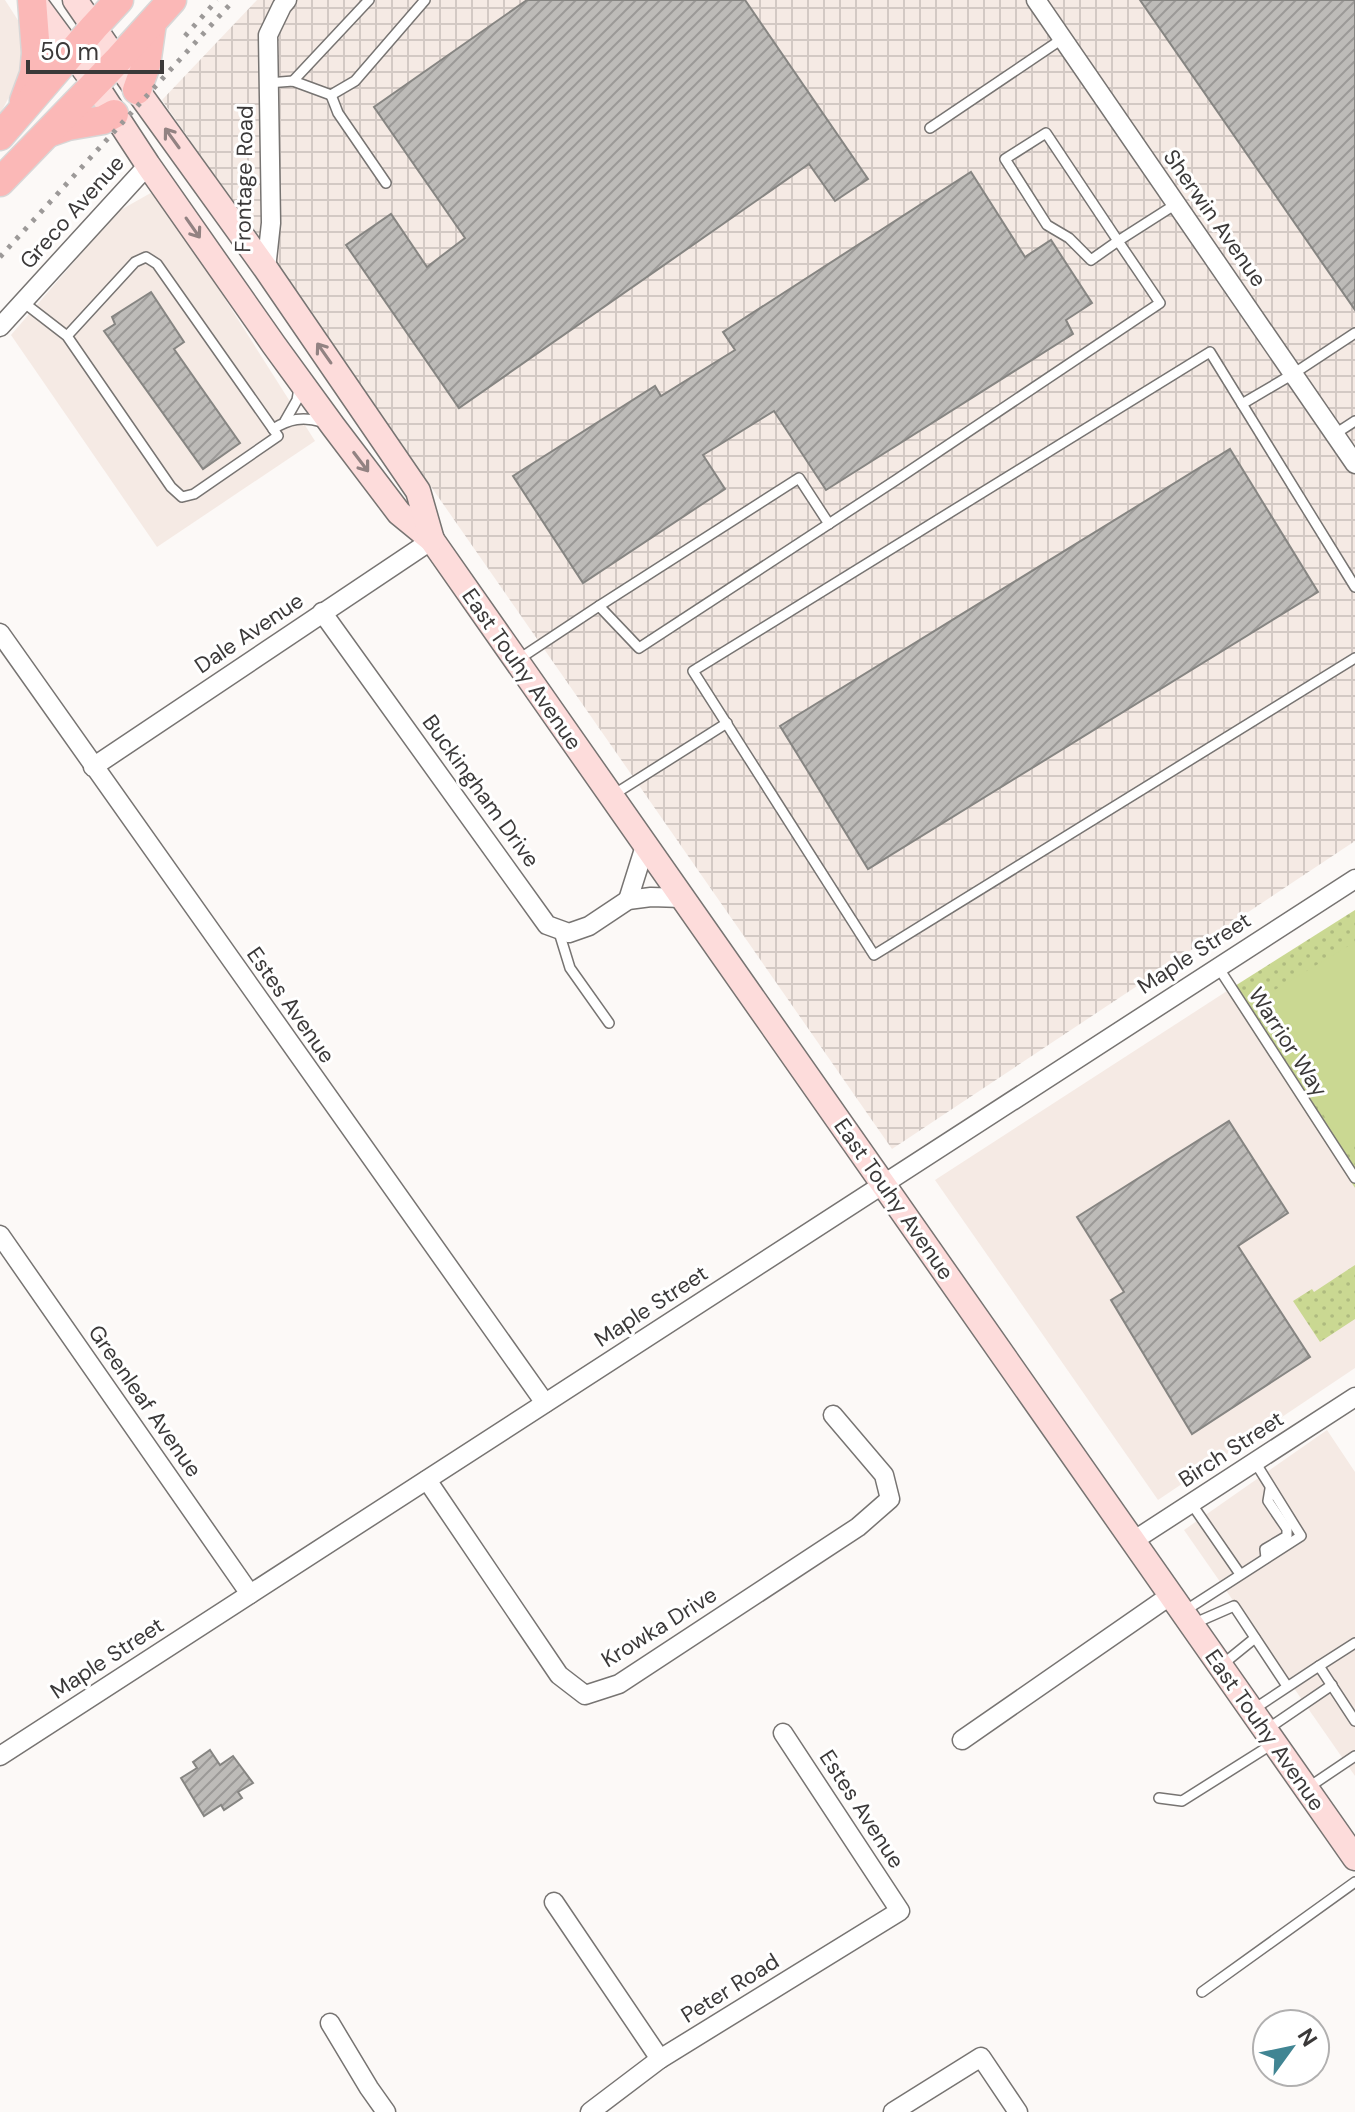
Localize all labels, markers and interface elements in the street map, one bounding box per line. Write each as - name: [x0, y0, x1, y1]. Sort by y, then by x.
- scale bar: [28, 24, 162, 74]
- text: 50 m: [40, 36, 99, 67]
- street label: Frontage Road: [228, 105, 260, 253]
- one-way arrow: [164, 128, 181, 150]
- street label: Sherwin Avenue: [1157, 144, 1273, 292]
- street label: Greco Avenue: [13, 149, 131, 275]
- one-way arrow: [185, 217, 201, 239]
- one-way arrow: [316, 342, 332, 364]
- one-way arrow: [352, 451, 369, 472]
- street label: East Touhy Avenue: [455, 583, 589, 755]
- street label: Dale Avenue: [189, 586, 309, 680]
- street label: Buckingham Drive: [416, 709, 546, 873]
- street label: Maple Street: [1132, 905, 1256, 1001]
- street label: Estes Avenue: [240, 941, 342, 1069]
- street label: Warrior Way: [1242, 982, 1334, 1102]
- street label: East Touhy Avenue: [827, 1113, 961, 1285]
- street label: Maple Street: [589, 1258, 713, 1354]
- street label: Greenleaf Avenue: [82, 1319, 208, 1483]
- street label: Birch Street: [1173, 1404, 1289, 1494]
- street label: Krowka Drive: [596, 1580, 722, 1674]
- street label: Maple Street: [45, 1610, 169, 1706]
- street label: East Touhy Avenue: [1198, 1644, 1332, 1816]
- street label: Estes Avenue: [813, 1744, 911, 1874]
- street label: Peter Road: [676, 1946, 784, 2030]
- north arrow: [1251, 2008, 1331, 2088]
- text: N: [1291, 2023, 1324, 2052]

